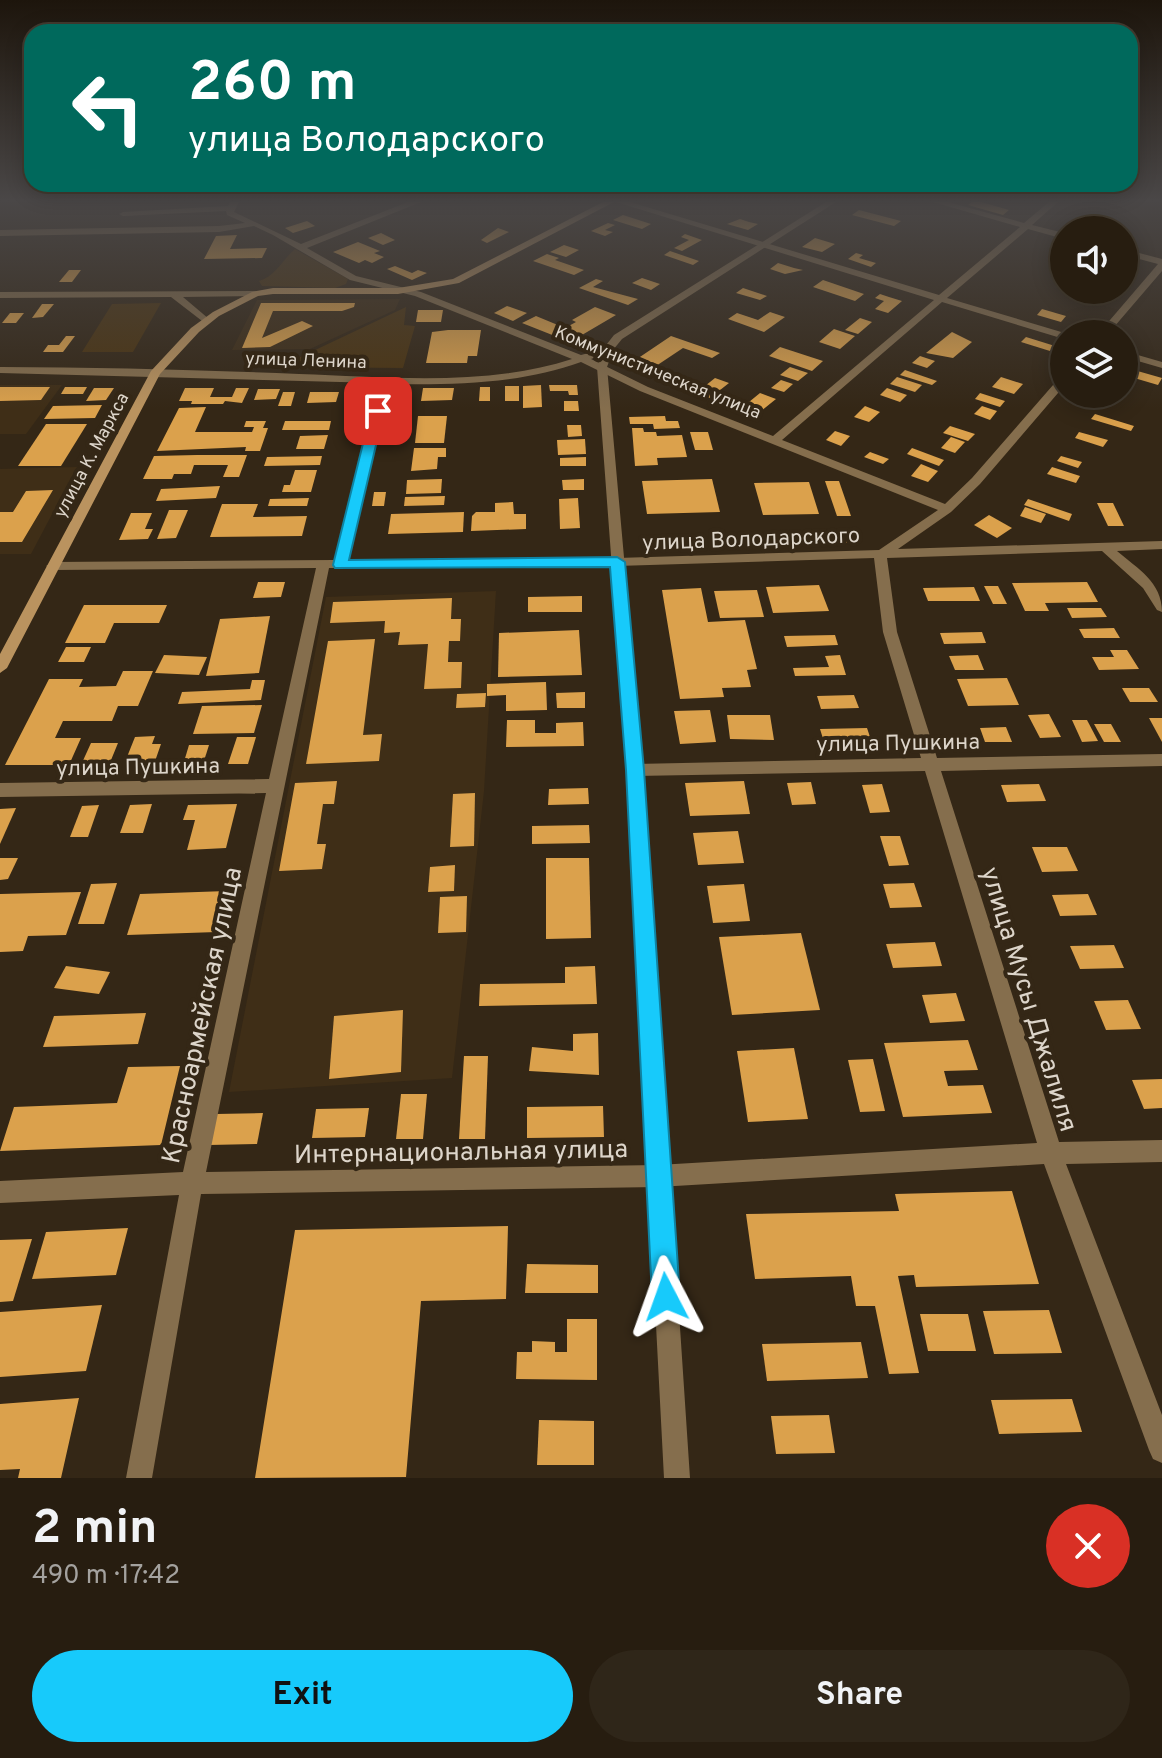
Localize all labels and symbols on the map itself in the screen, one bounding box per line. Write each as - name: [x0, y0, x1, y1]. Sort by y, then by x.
- street label: Коммунистическая улица: [551, 321, 764, 425]
- street label: улица Ленина: [245, 348, 367, 375]
- pin: [344, 377, 412, 445]
- street label: улица К. Маркса: [50, 389, 135, 522]
- street label: улица Володарского: [642, 523, 860, 558]
- street label: улица Пушкина: [816, 730, 980, 759]
- street label: улица Пушкина: [56, 754, 220, 783]
- street label: улица Мусы Джалиля: [972, 863, 1084, 1136]
- street label: Красноармейская улица: [156, 864, 251, 1167]
- street label: Интернациональная улица: [294, 1134, 628, 1173]
- position arrow: [624, 1255, 708, 1339]

